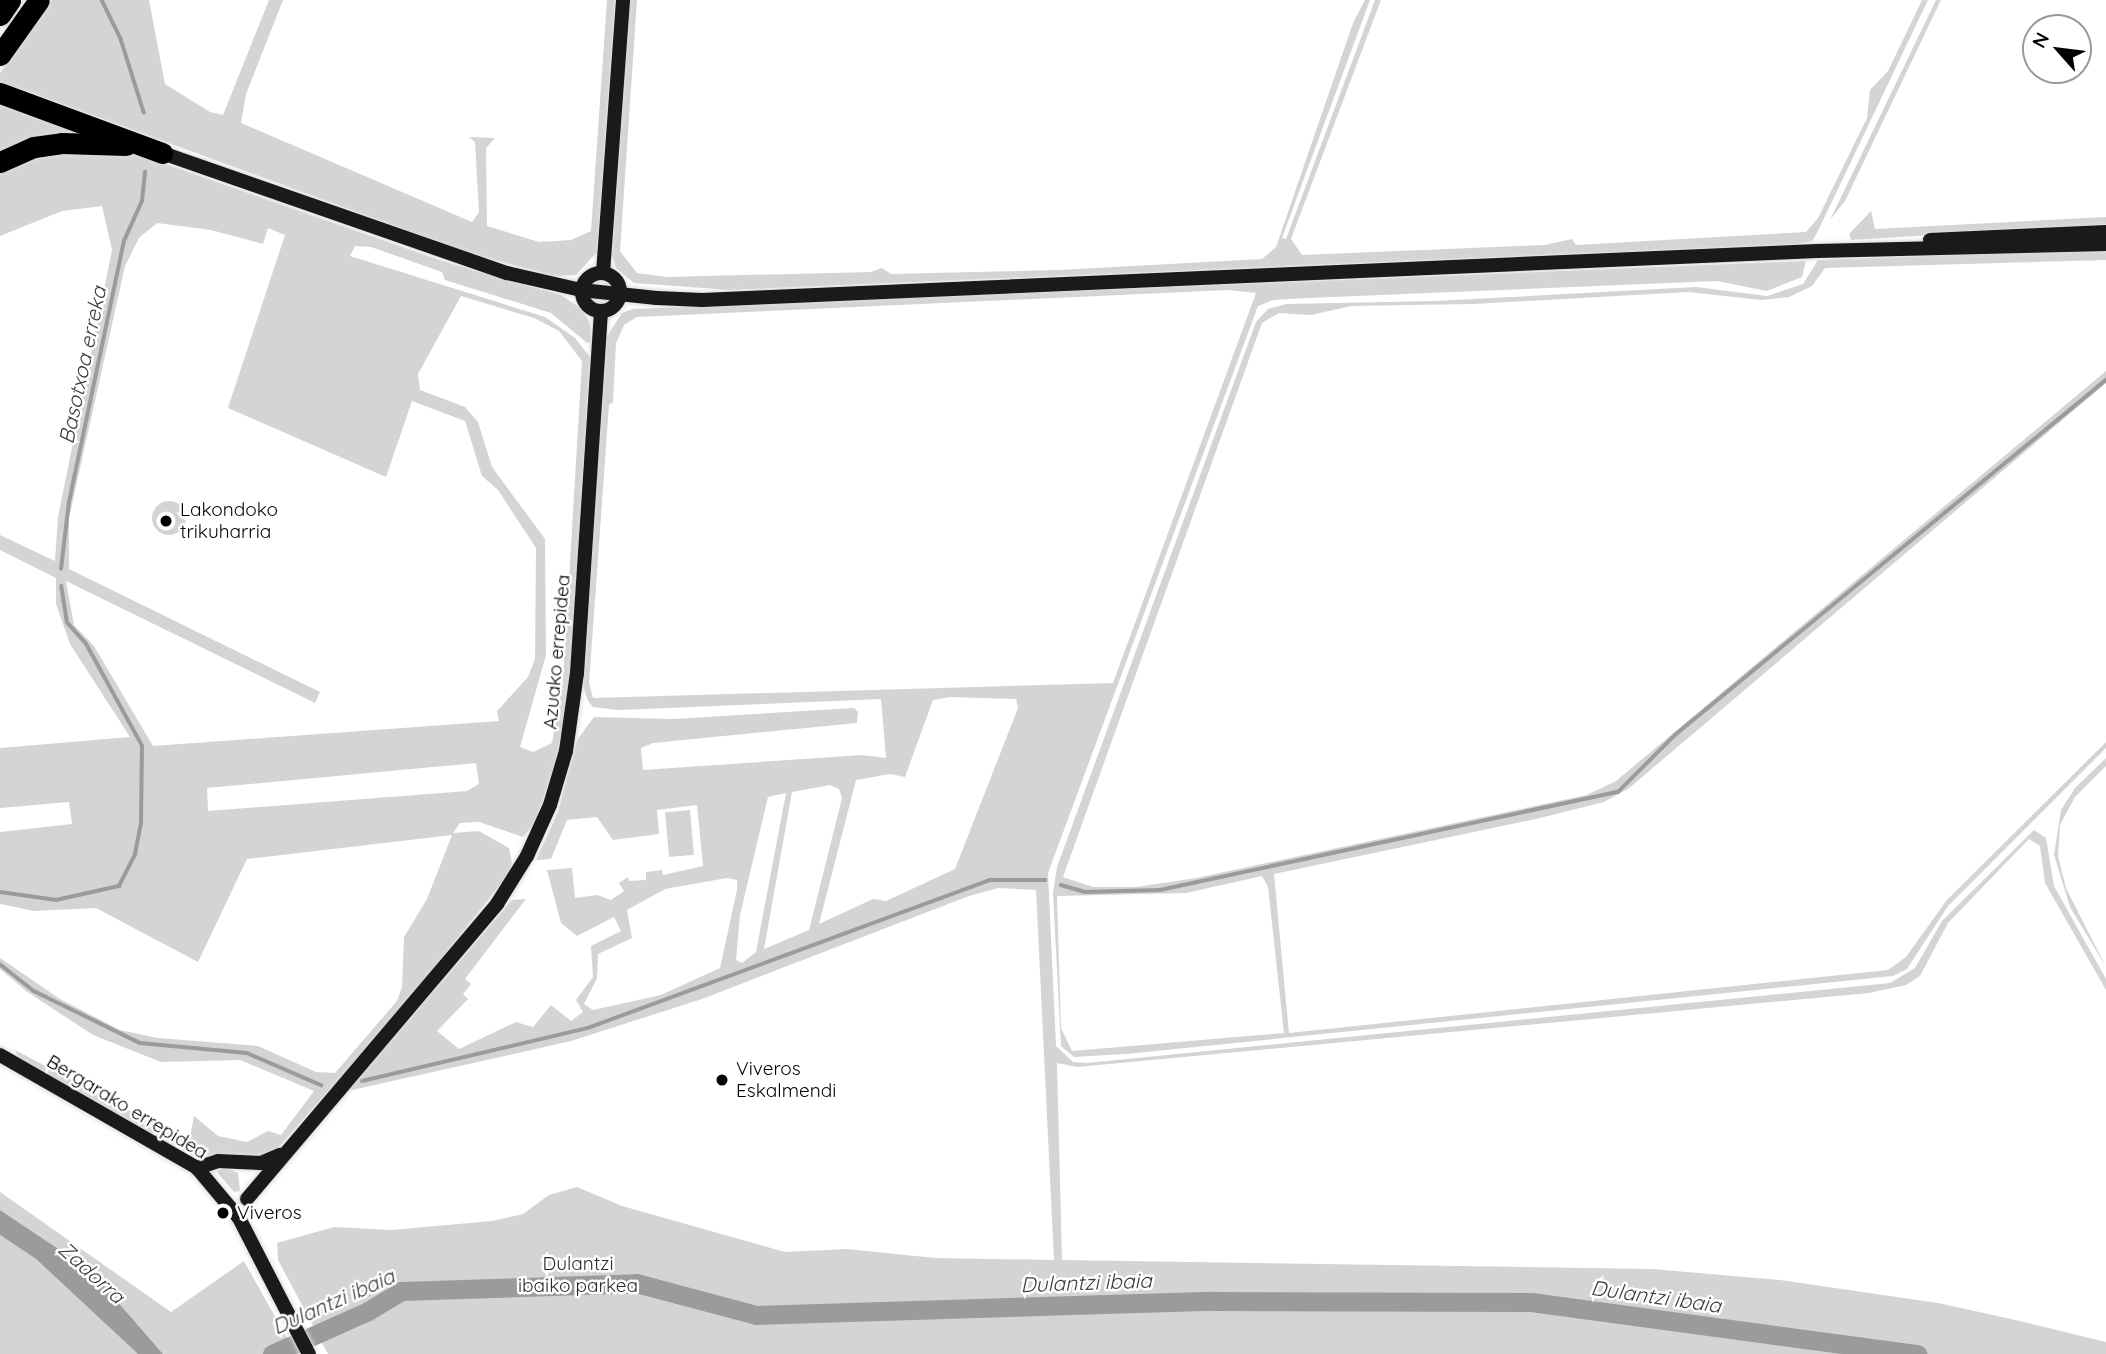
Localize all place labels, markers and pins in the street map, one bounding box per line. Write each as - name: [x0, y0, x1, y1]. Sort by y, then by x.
- place label: Lakondoko trikuharria: [180, 499, 278, 543]
- marker: Lakondoko trikuharria: [158, 513, 174, 529]
- place label: Viveros Eskalmendi: [736, 1058, 836, 1102]
- marker: Viveros Eskalmendi: [714, 1072, 730, 1088]
- place label: Viveros: [237, 1202, 302, 1224]
- marker: Viveros: [215, 1205, 231, 1221]

